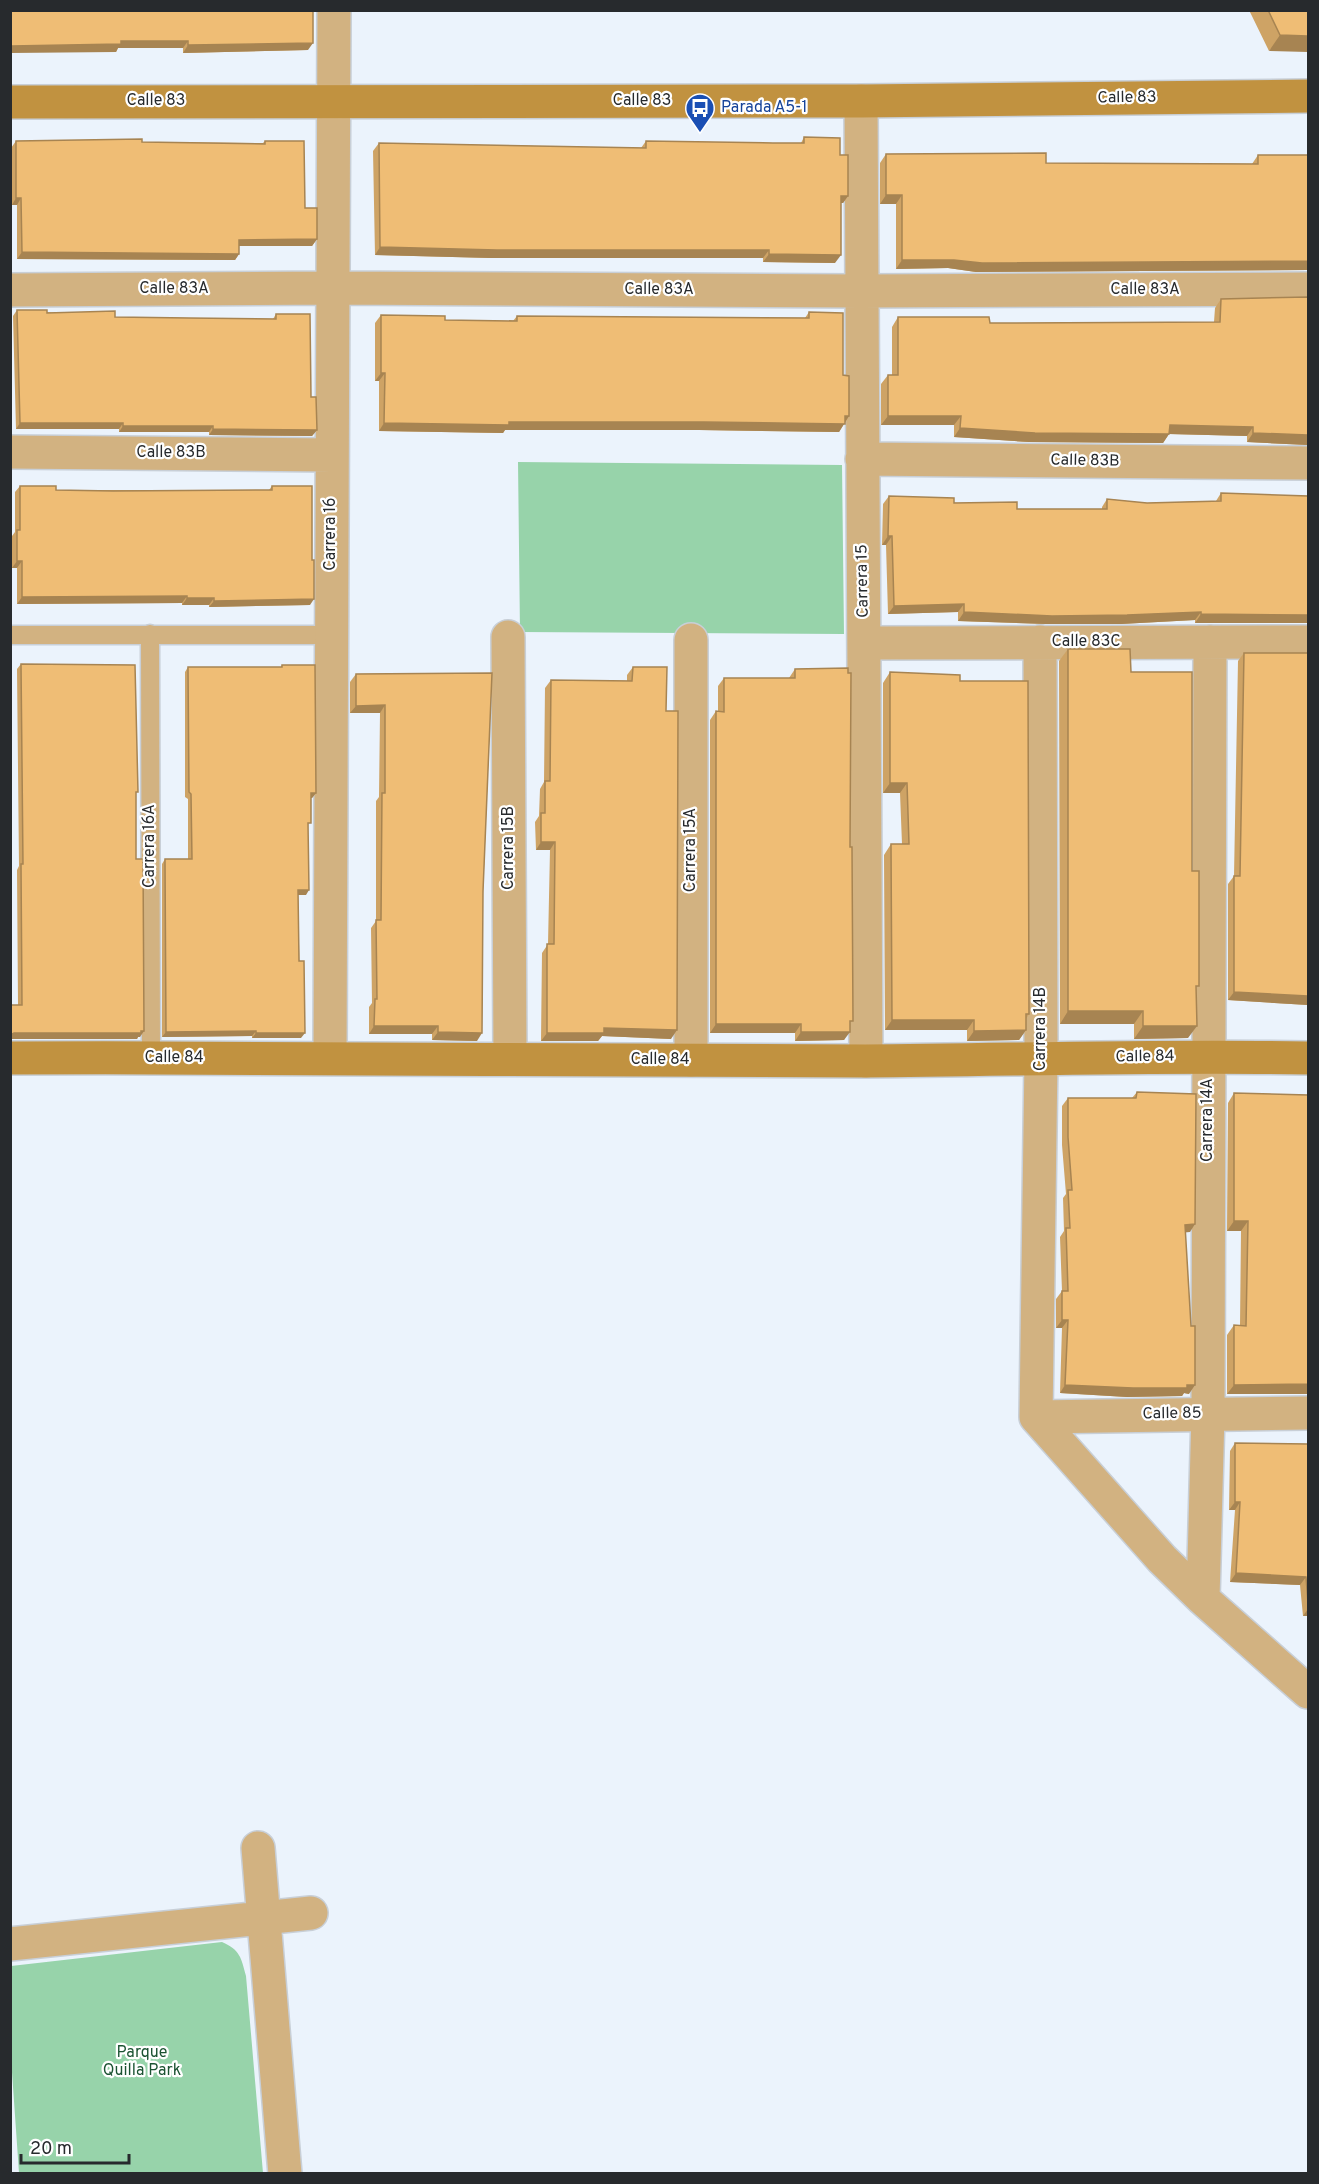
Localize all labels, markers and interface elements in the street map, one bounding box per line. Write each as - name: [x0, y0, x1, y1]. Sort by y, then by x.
- street label: Calle 83: [1097, 87, 1157, 109]
- street label: Calle 83: [127, 91, 185, 111]
- street label: Calle 83: [613, 91, 671, 111]
- bus stop icon: Parada A5-1: [684, 92, 716, 134]
- place label: Parada A5-1: [721, 98, 807, 118]
- street label: Calle 83A: [139, 279, 209, 299]
- street label: Calle 83A: [624, 280, 694, 300]
- street label: Calle 83A: [1110, 280, 1180, 300]
- street label: Calle 83B: [136, 443, 206, 463]
- street label: Calle 83B: [1050, 450, 1120, 472]
- street label: Carrera 16: [321, 497, 341, 571]
- street label: Carrera 15: [852, 544, 874, 618]
- street label: Calle 83C: [1051, 632, 1121, 652]
- street label: Carrera 16A: [140, 804, 160, 888]
- street label: Carrera 15B: [499, 806, 519, 890]
- street label: Carrera 15A: [681, 808, 701, 892]
- street label: Carrera 14B: [1031, 987, 1051, 1071]
- street label: Calle 84: [1115, 1046, 1175, 1068]
- street label: Calle 84: [144, 1048, 204, 1068]
- street label: Calle 84: [630, 1050, 690, 1070]
- street label: Carrera 14A: [1198, 1078, 1218, 1162]
- street label: Calle 85: [1142, 1403, 1202, 1425]
- park label: Parque Quilla Park: [103, 2043, 181, 2081]
- scale bar: [21, 2127, 129, 2165]
- text: 20 m: [30, 2138, 72, 2161]

